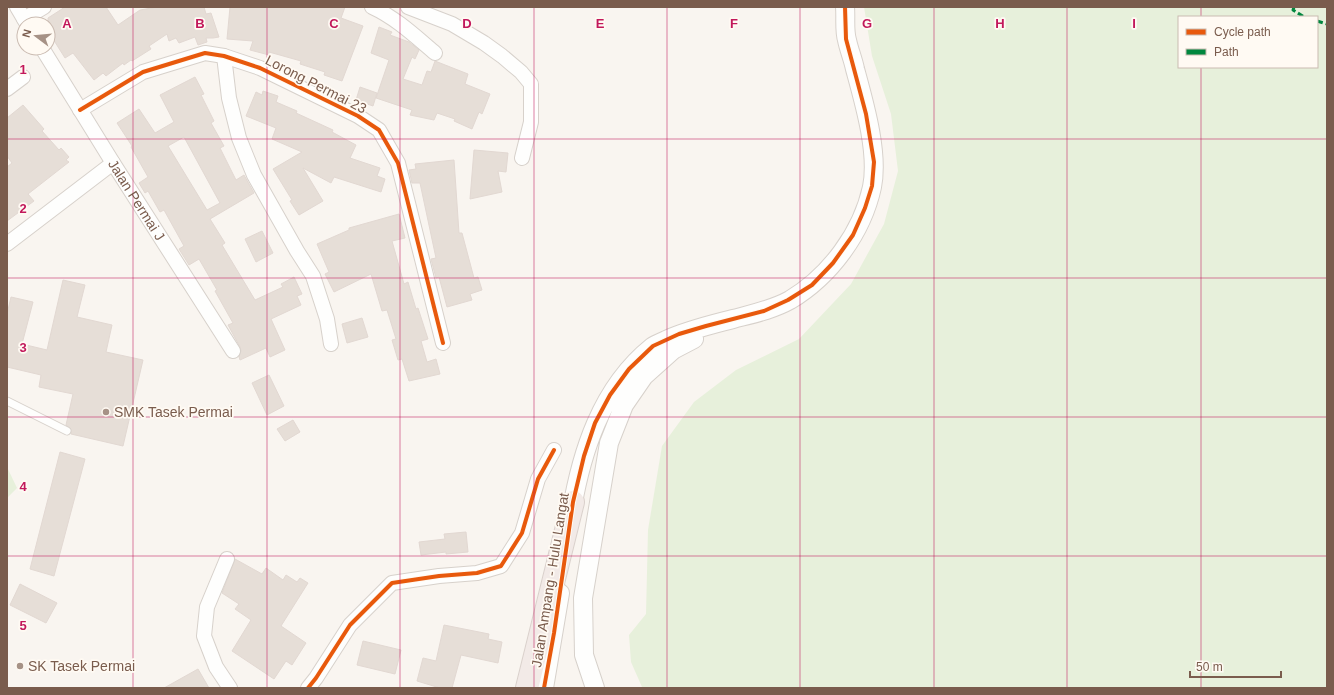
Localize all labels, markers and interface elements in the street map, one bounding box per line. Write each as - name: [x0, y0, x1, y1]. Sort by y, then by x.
- north arrow: [16, 16, 56, 56]
- text: A: [62, 16, 72, 31]
- text: B: [195, 16, 205, 31]
- text: C: [329, 16, 339, 31]
- text: D: [462, 16, 472, 31]
- text: E: [596, 16, 605, 31]
- text: F: [730, 16, 738, 31]
- text: G: [862, 16, 872, 31]
- text: H: [995, 16, 1005, 31]
- text: I: [1132, 16, 1136, 31]
- legend: [1178, 16, 1318, 68]
- text: Cycle path: [1214, 25, 1271, 39]
- text: N: [20, 28, 33, 39]
- text: Path: [1214, 45, 1239, 59]
- street label: Lorong Permai 23: [263, 52, 369, 116]
- text: 1: [19, 62, 27, 77]
- street label: Jalan Permai J: [105, 157, 168, 243]
- text: 2: [19, 201, 27, 216]
- text: 3: [19, 340, 27, 355]
- place label: SMK Tasek Permai: [114, 404, 233, 420]
- marker: SMK Tasek Permai: [101, 407, 111, 417]
- text: 4: [19, 479, 27, 494]
- street label: Jalan Ampang - Hulu Langat: [528, 491, 572, 669]
- text: 5: [19, 618, 27, 633]
- scale bar: [1190, 653, 1281, 679]
- place label: SK Tasek Permai: [28, 658, 135, 674]
- text: 50 m: [1196, 660, 1223, 674]
- marker: SK Tasek Permai: [15, 661, 25, 671]

